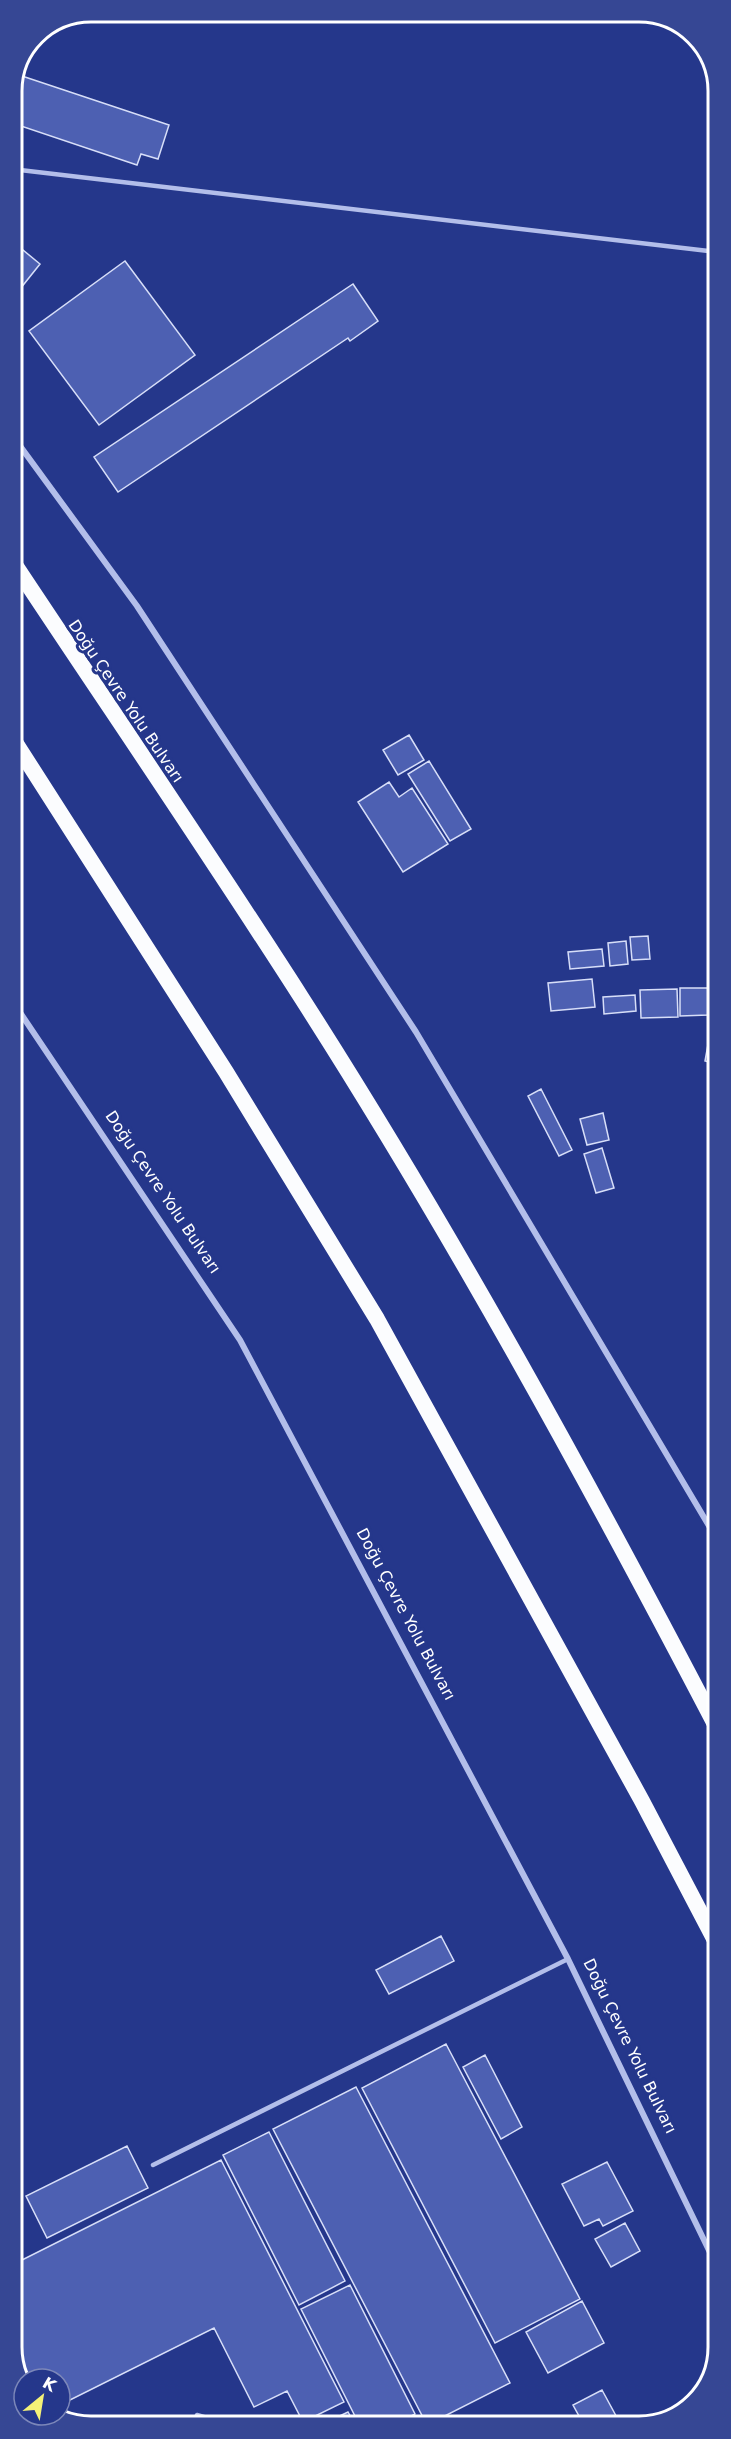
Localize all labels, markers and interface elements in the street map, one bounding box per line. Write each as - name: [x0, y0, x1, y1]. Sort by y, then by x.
- street label: Doğu Çevre Yolu Bulvarı: [64, 616, 188, 786]
- street label: Doğu Çevre Yolu Bulvarı: [101, 1107, 225, 1277]
- street label: Doğu Çevre Yolu Bulvarı: [353, 1525, 459, 1703]
- street label: Doğu Çevre Yolu Bulvarı: [579, 1956, 681, 2136]
- north arrow: [12, 2367, 72, 2427]
- text: K: [39, 2373, 60, 2396]

